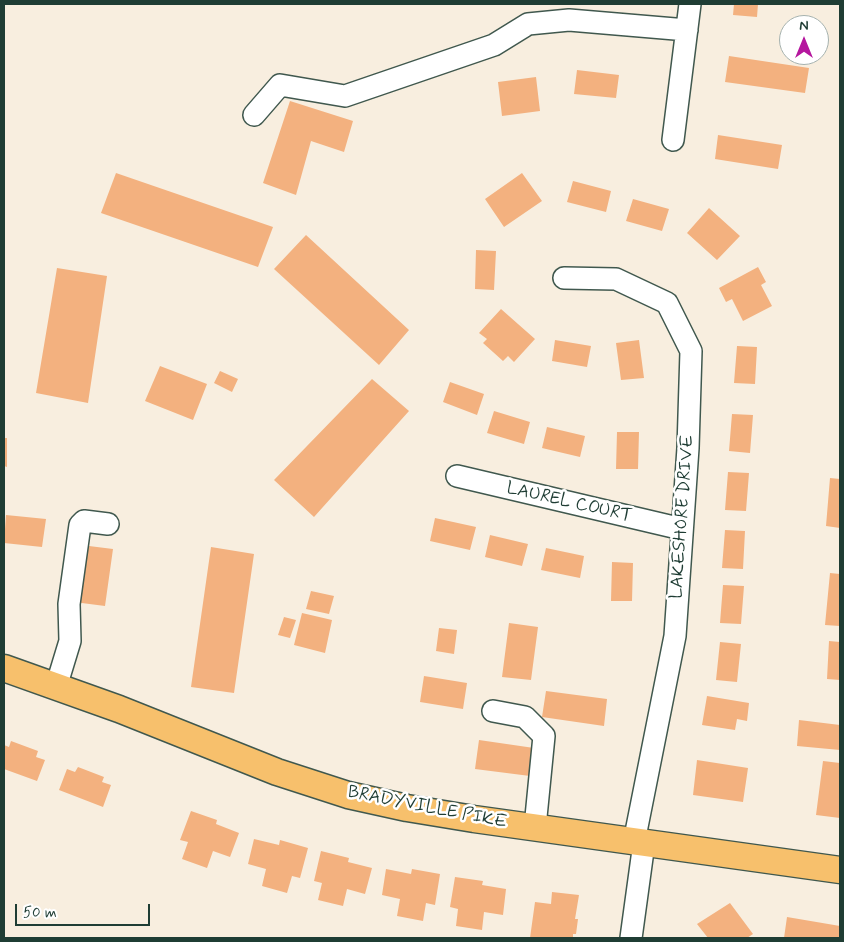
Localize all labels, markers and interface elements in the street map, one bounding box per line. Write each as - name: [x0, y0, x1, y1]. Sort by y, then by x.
- north arrow: [779, 15, 829, 65]
- text: N: [799, 17, 809, 35]
- street label: LAKESHORE DRIVE: [666, 434, 700, 600]
- street label: LAUREL COURT: [504, 478, 634, 528]
- street label: BRADYVILLE PIKE: [346, 782, 508, 834]
- scale bar: [18, 894, 152, 926]
- text: 50 m: [23, 903, 57, 923]

